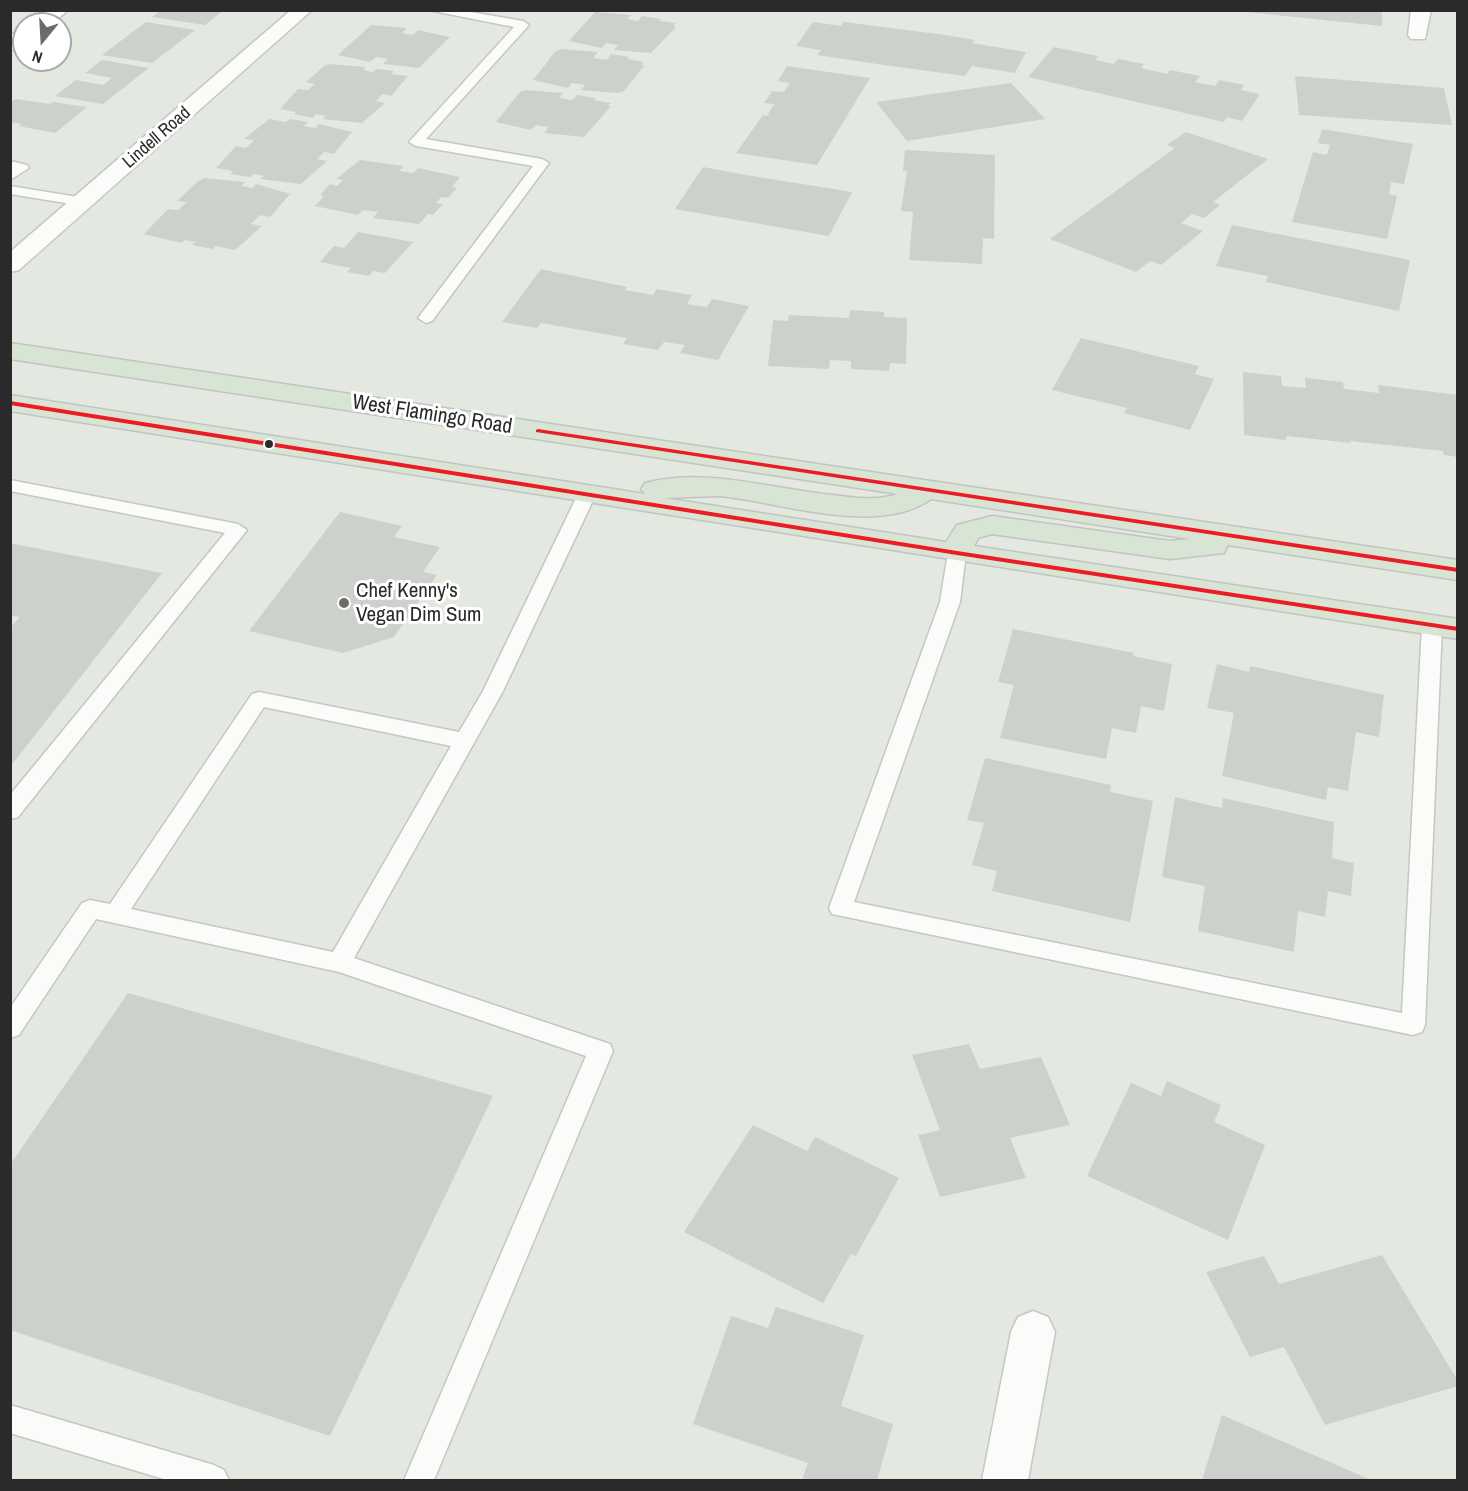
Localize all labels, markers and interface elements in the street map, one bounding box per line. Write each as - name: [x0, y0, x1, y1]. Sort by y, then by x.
- north arrow: [12, 12, 72, 72]
- text: N: [29, 45, 45, 69]
- street label: Lindell Road: [119, 103, 195, 173]
- street label: West Flamingo Road: [350, 390, 514, 440]
- unlabelled marker: [263, 438, 275, 450]
- place label: Chef Kenny's Vegan Dim Sum: [356, 578, 481, 628]
- marker: Chef Kenny's Vegan Dim Sum: [337, 596, 351, 610]

